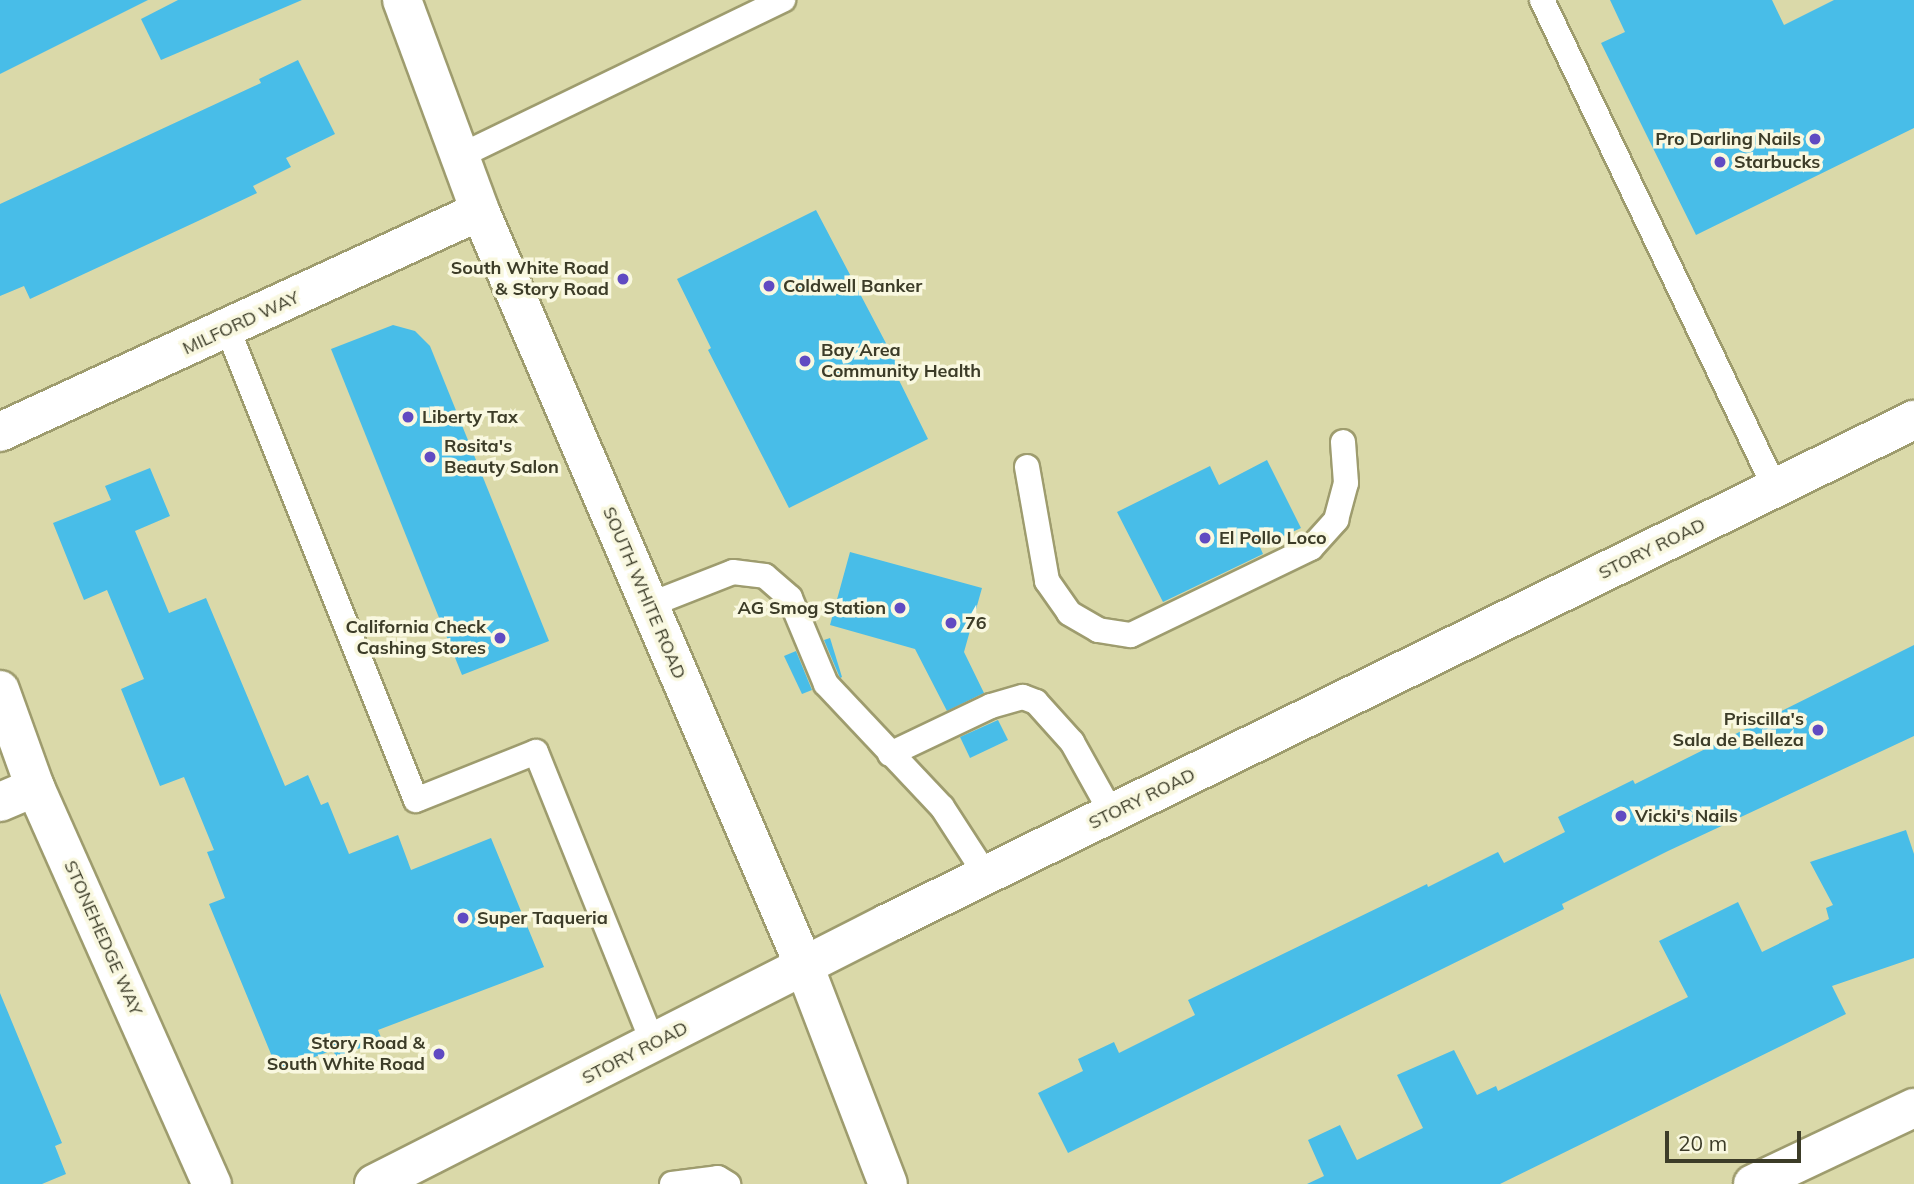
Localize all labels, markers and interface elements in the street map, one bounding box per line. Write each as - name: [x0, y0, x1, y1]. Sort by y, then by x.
- place label: Pro Darling Nails: [1655, 128, 1801, 150]
- marker: Pro Darling Nails: [1807, 131, 1823, 147]
- place label: Starbucks: [1734, 151, 1820, 173]
- marker: Starbucks: [1712, 154, 1728, 170]
- place label: South White Road & Story Road: [451, 258, 609, 300]
- marker: South White Road & Story Road: [615, 271, 631, 287]
- place label: Coldwell Banker: [783, 275, 922, 297]
- marker: Coldwell Banker: [761, 278, 777, 294]
- street label: MILFORD WAY: [179, 287, 303, 359]
- place label: Bay Area Community Health: [821, 340, 981, 382]
- marker: Bay Area Community Health: [795, 351, 815, 371]
- place label: Liberty Tax: [422, 406, 518, 428]
- marker: Liberty Tax: [400, 409, 416, 425]
- place label: Rosita's Beauty Salon: [444, 436, 559, 478]
- marker: Rosita's Beauty Salon: [422, 449, 438, 465]
- street label: SOUTH WHITE ROAD: [598, 504, 690, 682]
- street label: STORY ROAD: [1595, 514, 1709, 584]
- place label: El Pollo Loco: [1219, 527, 1327, 549]
- marker: El Pollo Loco: [1197, 530, 1213, 546]
- place label: AG Smog Station: [737, 597, 886, 619]
- marker: AG Smog Station: [892, 600, 908, 616]
- place label: 76: [965, 612, 987, 634]
- marker: 76: [943, 615, 959, 631]
- place label: California Check Cashing Stores: [346, 617, 486, 660]
- marker: California Check Cashing Stores: [492, 630, 508, 646]
- place label: Priscilla's Sala de Belleza: [1673, 709, 1804, 752]
- marker: Priscilla's Sala de Belleza: [1810, 722, 1826, 738]
- street label: STORY ROAD: [1085, 764, 1199, 834]
- place label: Vicki's Nails: [1635, 805, 1738, 827]
- marker: Vicki's Nails: [1613, 808, 1629, 824]
- street label: STONEHEDGE WAY: [59, 857, 147, 1019]
- place label: Super Taqueria: [477, 907, 608, 929]
- marker: Super Taqueria: [455, 910, 471, 926]
- street label: STORY ROAD: [579, 1017, 691, 1089]
- place label: Story Road & South White Road: [267, 1033, 425, 1076]
- marker: Story Road & South White Road: [431, 1046, 447, 1062]
- scale bar: [1669, 1118, 1806, 1162]
- text: 20 m: [1678, 1130, 1727, 1156]

